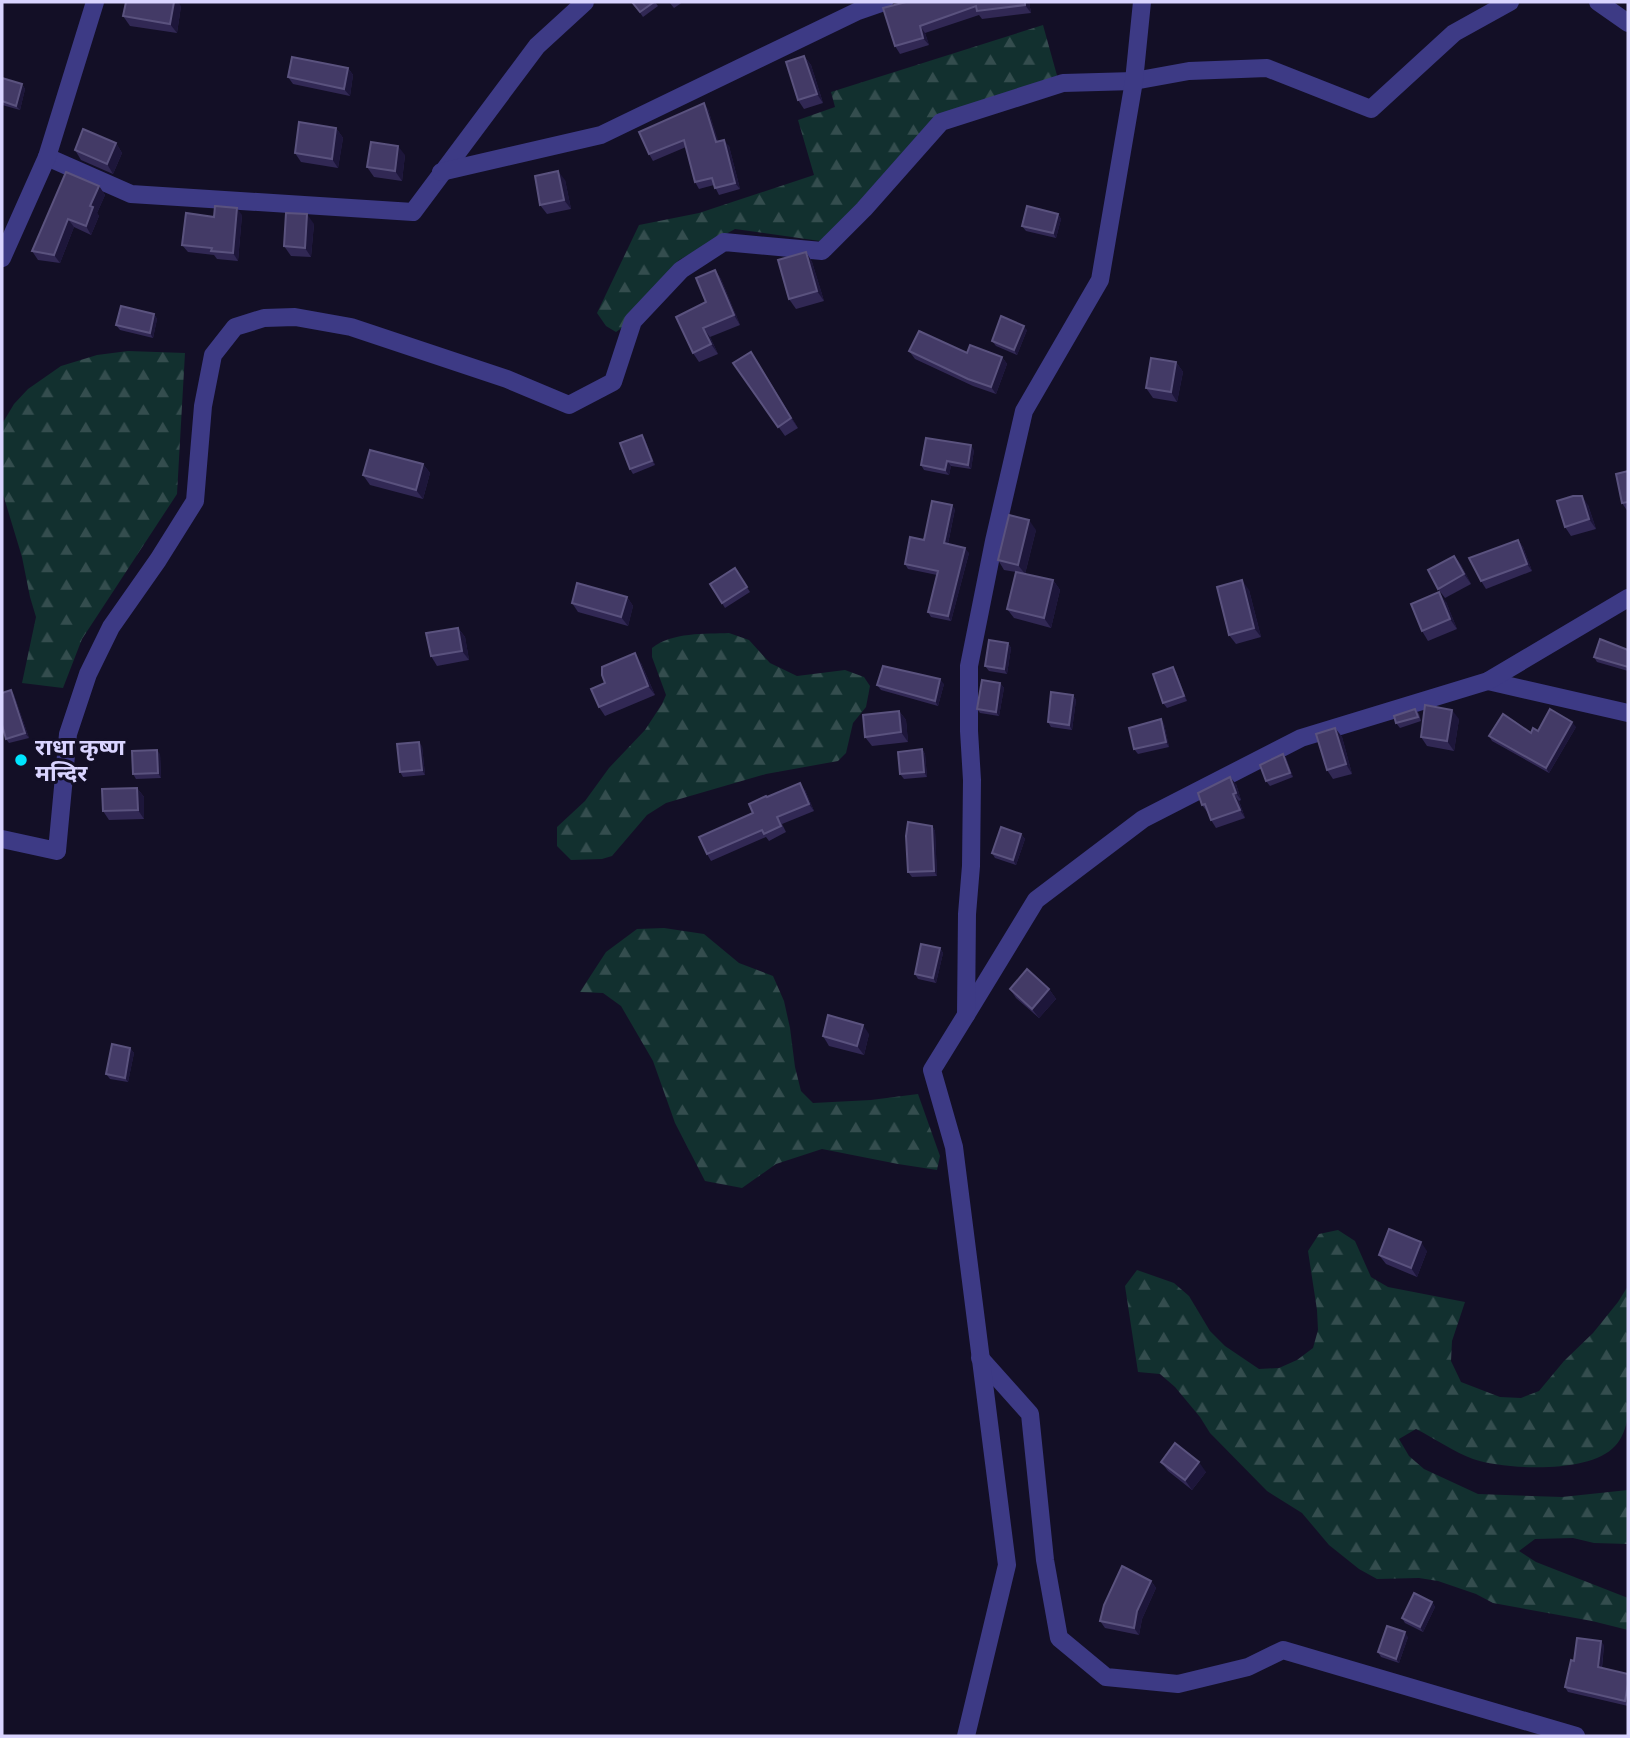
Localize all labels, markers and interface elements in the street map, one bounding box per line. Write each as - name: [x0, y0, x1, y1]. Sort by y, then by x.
- place label: राधा कृष्ण मन्दिर: [35, 733, 125, 787]
- marker: राधा कृष्ण मन्दिर: [13, 752, 29, 768]

